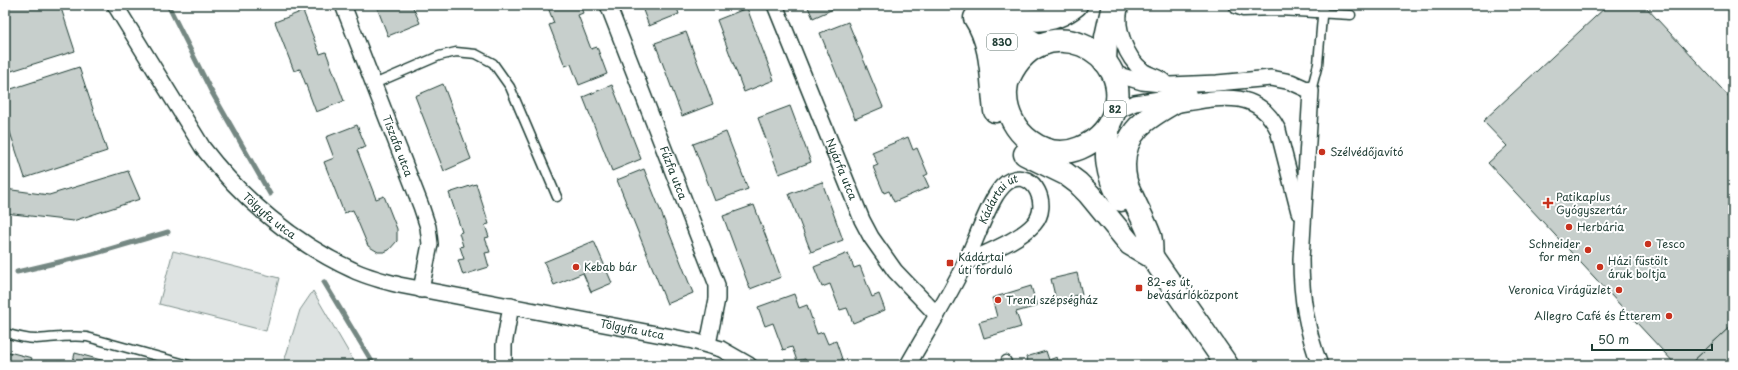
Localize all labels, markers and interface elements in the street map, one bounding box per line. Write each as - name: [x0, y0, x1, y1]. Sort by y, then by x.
- road number: 830: [987, 34, 1017, 50]
- road number: 82: [1104, 101, 1126, 117]
- street label: Tiszafa utca: [378, 112, 418, 179]
- street label: Nyárfa utca: [822, 135, 862, 203]
- street label: Fűzfa utca: [656, 143, 692, 202]
- place label: Szélvédőjavító: [1330, 143, 1403, 160]
- marker: Szélvédőjavító: [1317, 147, 1327, 157]
- street label: Kádártai út: [974, 169, 1020, 227]
- street label: Tölgyfa utca: [239, 188, 300, 243]
- place label: Patikaplus Gyógyszertár: [1556, 188, 1627, 218]
- marker: Patikaplus Gyógyszertár: [1543, 198, 1553, 208]
- place label: Herbária: [1577, 218, 1624, 235]
- marker: Herbária: [1564, 222, 1574, 232]
- place label: Schneider for men: [1529, 235, 1580, 265]
- place label: Tesco: [1656, 235, 1685, 252]
- marker: Tesco: [1643, 239, 1653, 249]
- marker: Schneider for men: [1583, 245, 1593, 255]
- place label: Kádártai úti forduló: [958, 248, 1012, 278]
- place label: Házi füstölt áruk boltja: [1608, 252, 1669, 282]
- place label: Kebab bár: [584, 258, 637, 275]
- marker: Kádártai úti forduló: [945, 258, 955, 268]
- marker: Kebab bár: [571, 262, 581, 272]
- marker: Házi füstölt áruk boltja: [1595, 262, 1605, 272]
- place label: 82-es út, bevásárlóközpont: [1147, 273, 1239, 303]
- place label: Veronica Virágüzlet: [1508, 281, 1612, 298]
- marker: 82-es út, bevásárlóközpont: [1134, 283, 1144, 293]
- marker: Veronica Virágüzlet: [1614, 285, 1624, 295]
- place label: Trend szépségház: [1006, 291, 1098, 308]
- marker: Trend szépségház: [993, 295, 1003, 305]
- place label: Allegro Café és Étterem: [1534, 307, 1661, 324]
- marker: Allegro Café és Étterem: [1664, 311, 1674, 321]
- street label: Tölgyfa utca: [599, 314, 666, 343]
- scale bar: [1592, 326, 1712, 352]
- text: 50 m: [1598, 330, 1629, 348]

